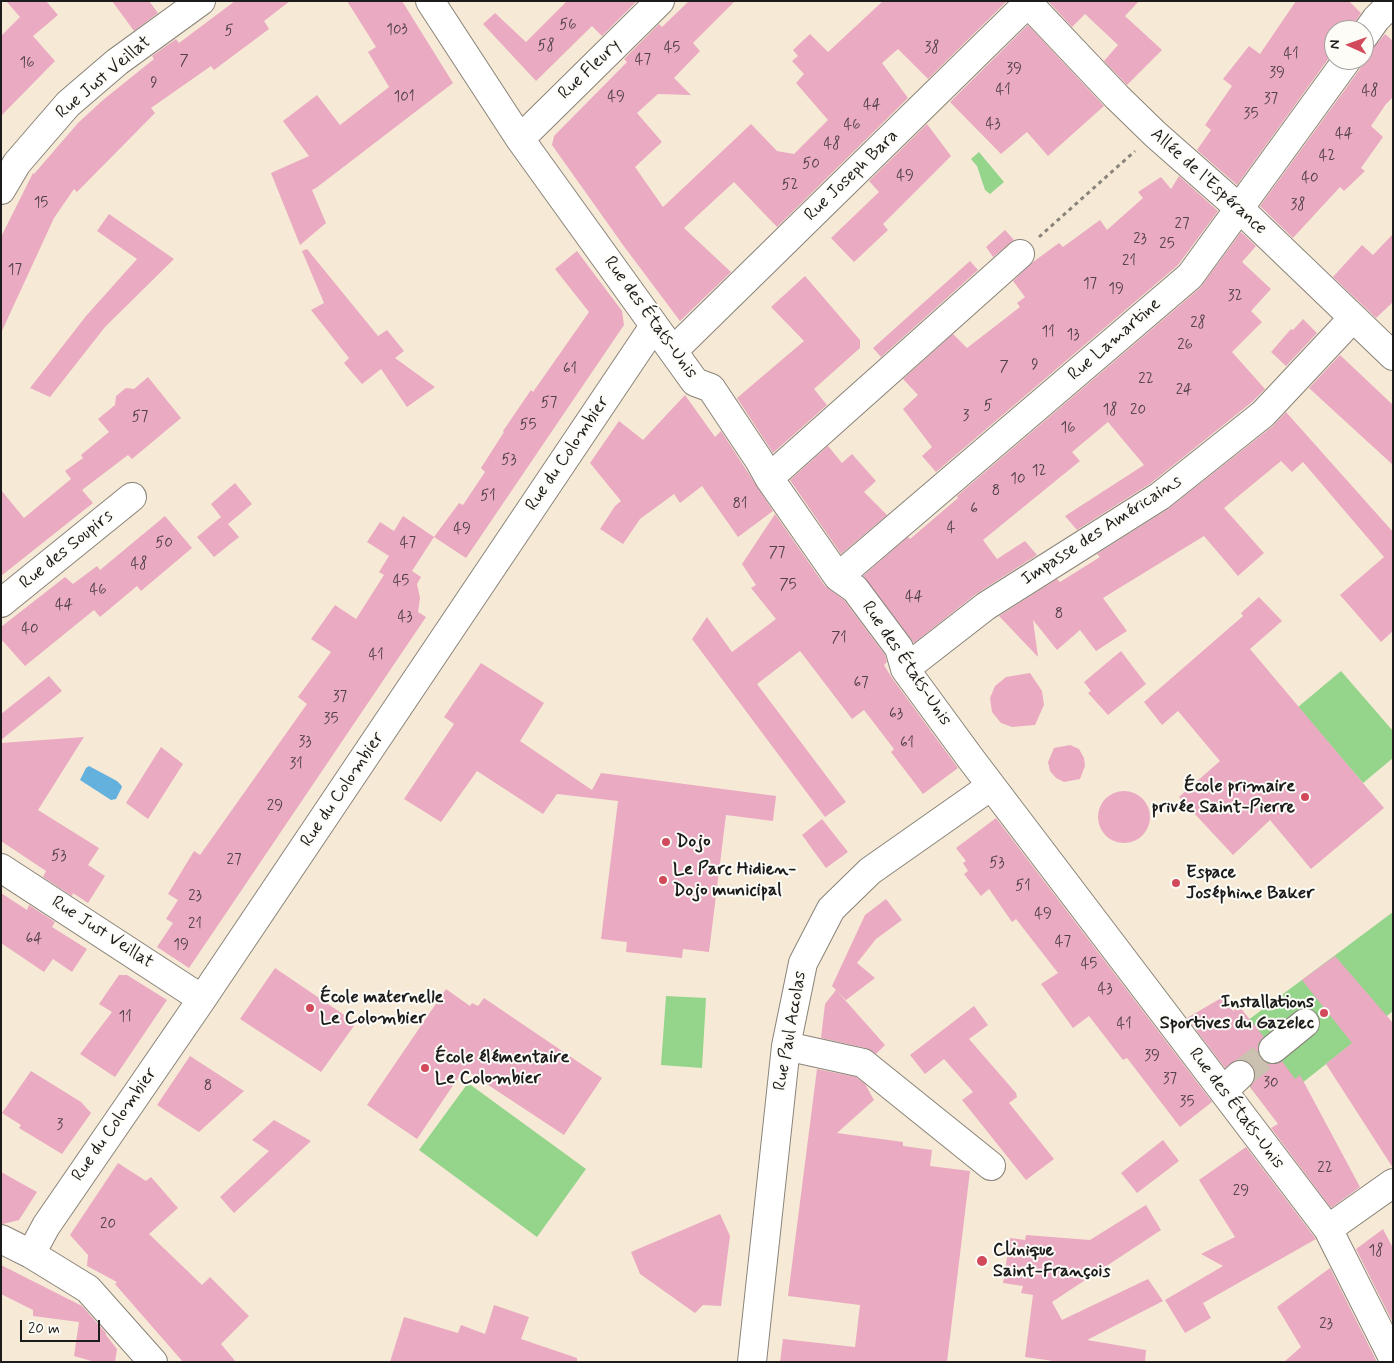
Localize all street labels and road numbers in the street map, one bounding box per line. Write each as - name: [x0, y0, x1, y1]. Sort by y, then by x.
- street label: Rue Just Veillat: [52, 32, 156, 124]
- street label: Rue Fleury: [554, 35, 626, 105]
- street label: Allée de l'Espérance: [1145, 124, 1271, 240]
- street label: Rue Joseph Bara: [801, 126, 903, 226]
- street label: Rue des États-Unis: [598, 253, 702, 383]
- street label: Rue Lamartine: [1064, 294, 1166, 386]
- street label: Rue du Colombier: [522, 392, 614, 516]
- street label: Impasse des Américains: [1018, 471, 1186, 591]
- street label: Rue des Soupirs: [16, 506, 118, 594]
- street label: Rue des États-Unis: [856, 598, 956, 730]
- street label: Rue du Colombier: [297, 728, 389, 852]
- street label: Rue Just Veillat: [47, 892, 157, 974]
- street label: Rue Paul Accolas: [770, 970, 812, 1092]
- street label: Rue des États-Unis: [1184, 1044, 1288, 1174]
- street label: Rue du Colombier: [68, 1064, 162, 1186]

